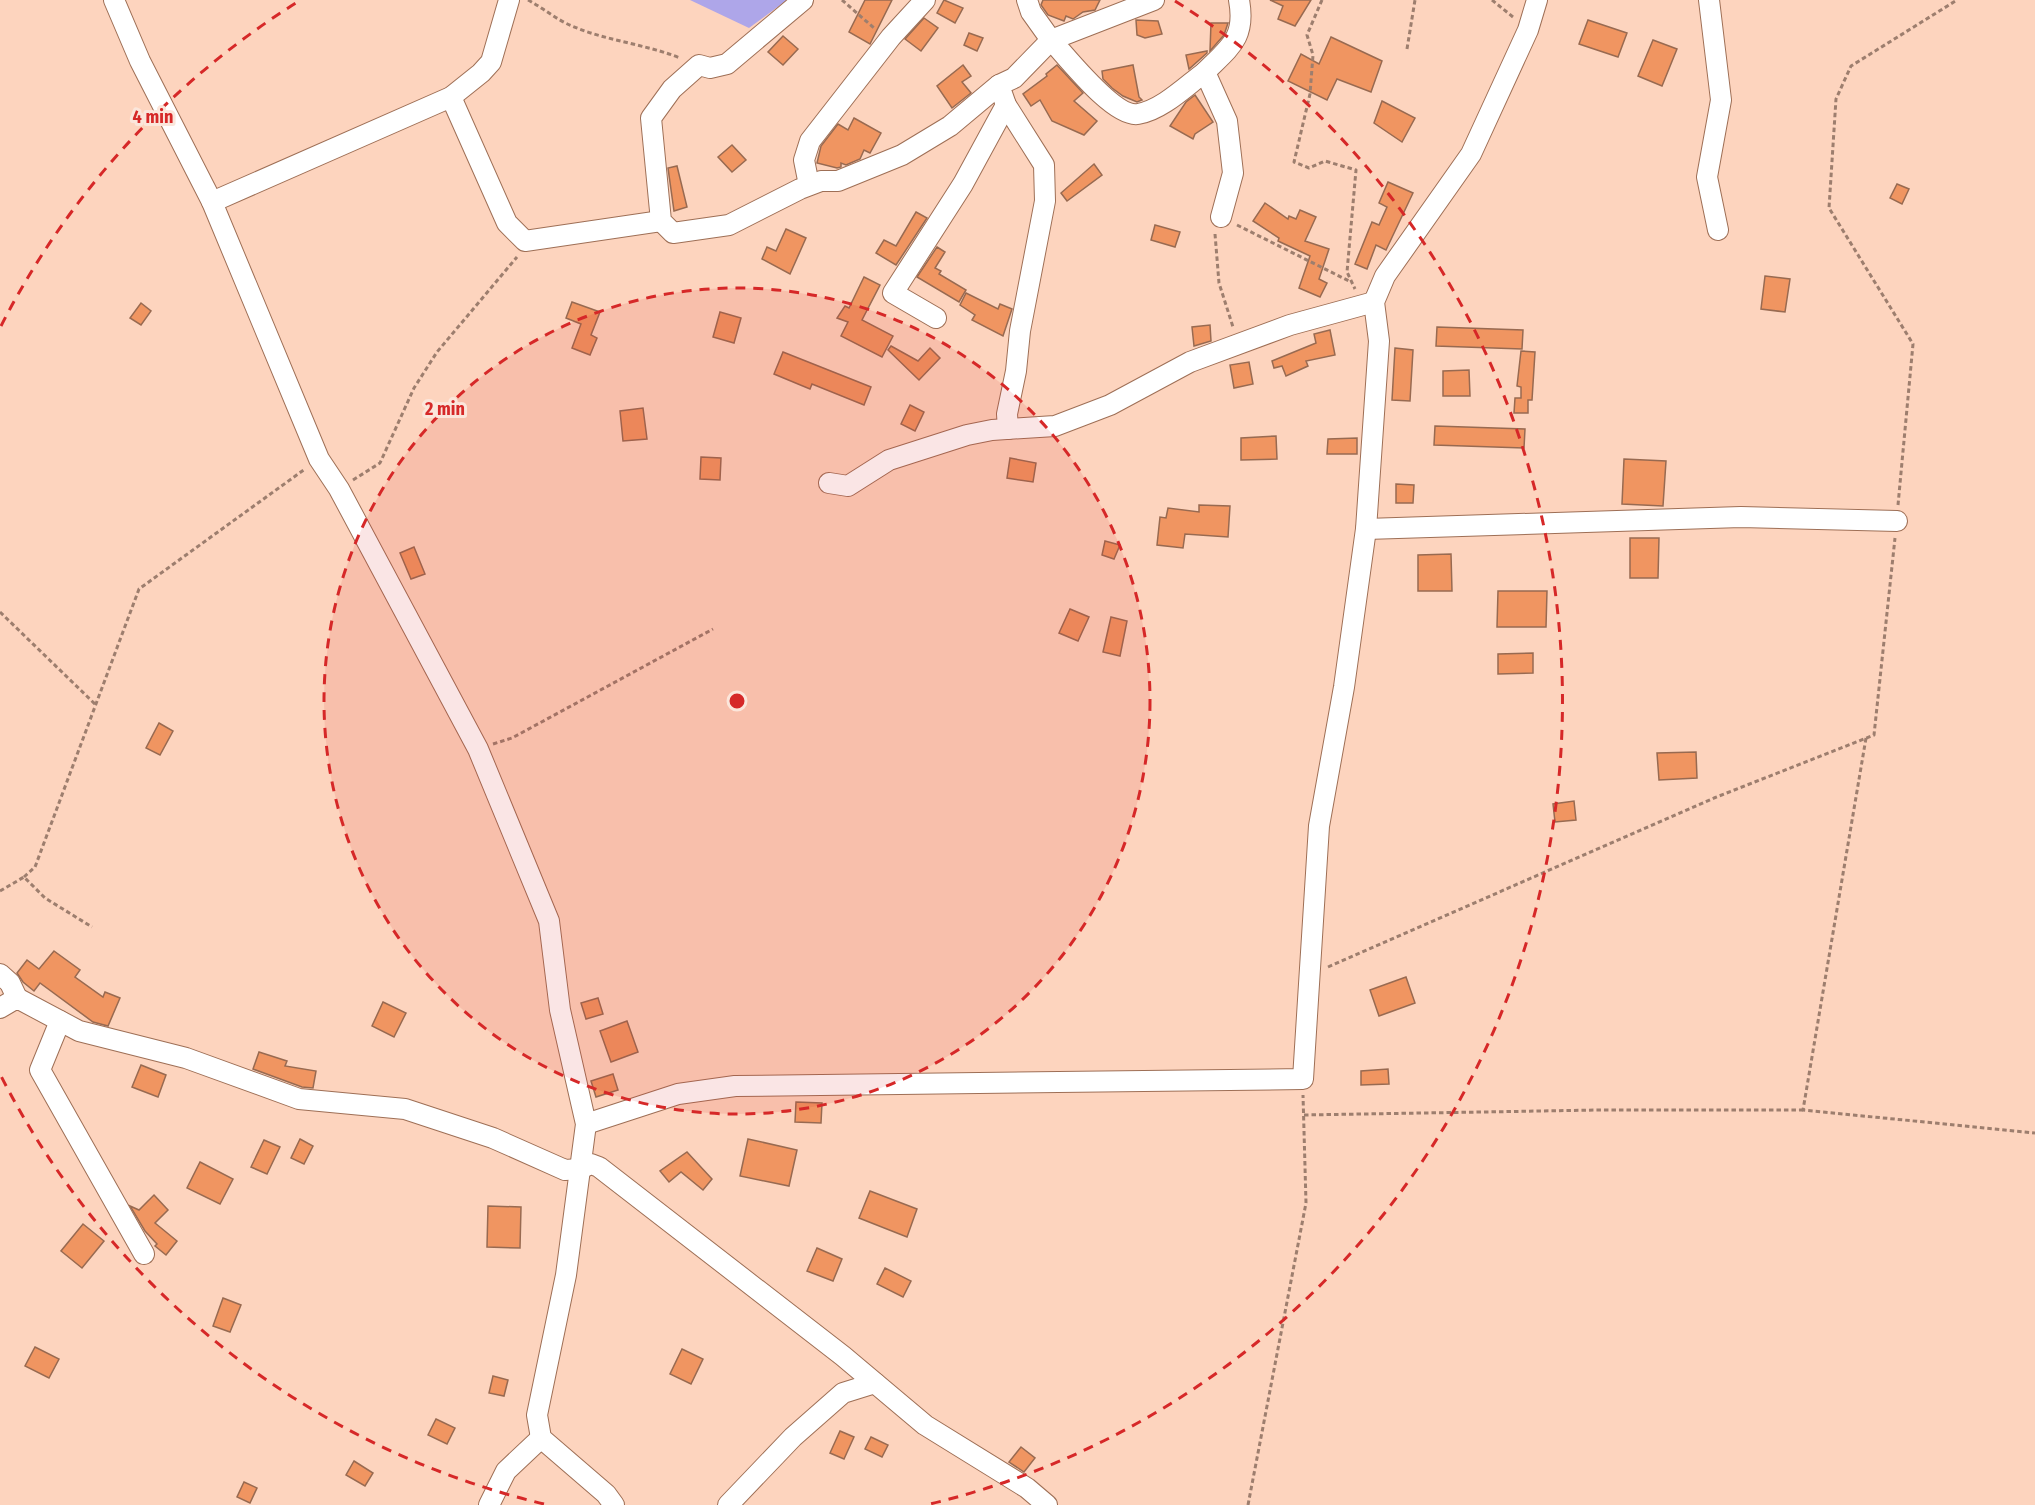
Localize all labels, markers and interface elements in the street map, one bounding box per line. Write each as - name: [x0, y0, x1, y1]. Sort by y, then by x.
- text: 4 min: [133, 106, 173, 128]
- text: 2 min: [424, 398, 465, 420]
- centre of rings: [727, 691, 747, 711]

